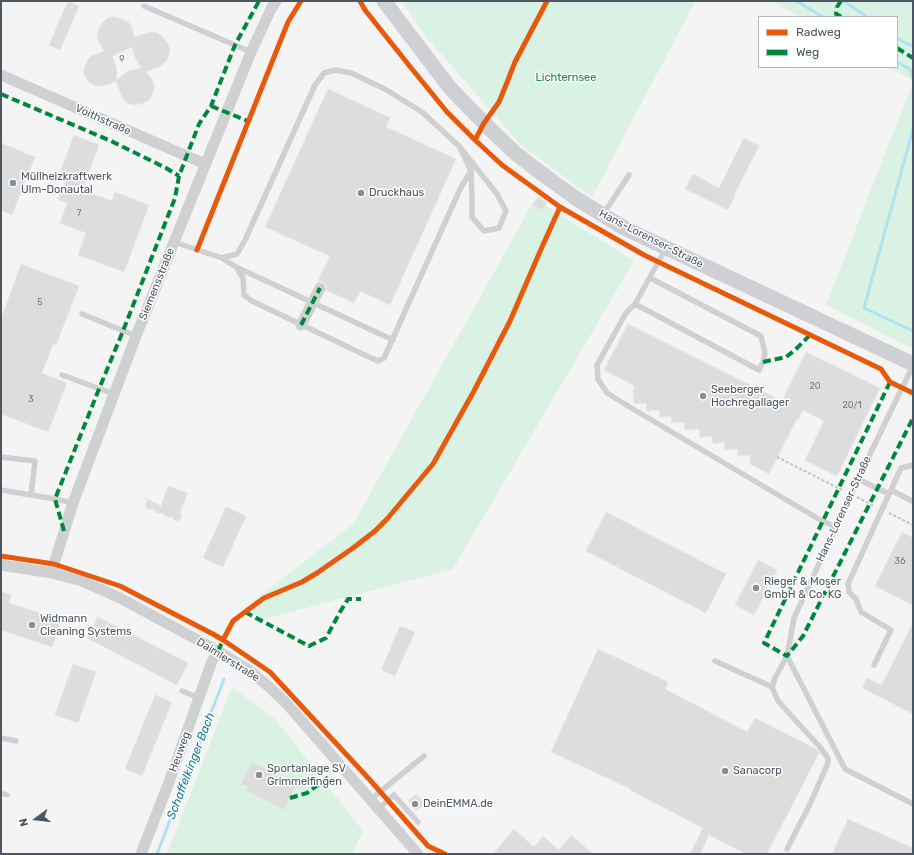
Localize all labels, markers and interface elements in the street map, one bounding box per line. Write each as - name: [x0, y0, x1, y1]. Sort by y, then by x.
- legend: [758, 16, 898, 68]
- text: Radweg: [796, 25, 841, 39]
- text: Weg: [796, 45, 819, 59]
- house number: 9: [119, 54, 125, 64]
- park label: Lichternsee: [536, 71, 596, 85]
- street label: Voithstraße: [73, 102, 133, 138]
- place label: Müllheizkraftwerk Ulm-Donautal: [21, 170, 112, 196]
- marker: Müllheizkraftwerk Ulm-Donautal: [8, 178, 18, 188]
- place label: Druckhaus: [369, 186, 424, 200]
- marker: Druckhaus: [356, 188, 366, 198]
- street label: Hans-Lorenser-Straße: [597, 207, 705, 271]
- house number: 7: [77, 208, 81, 218]
- street label: Siemensstraße: [137, 246, 177, 322]
- house number: 5: [37, 297, 43, 307]
- house number: 20: [810, 381, 820, 391]
- place label: Seeberger Hochregallager: [711, 383, 789, 409]
- marker: Seeberger Hochregallager: [698, 391, 708, 401]
- house number: 3: [28, 394, 34, 404]
- house number: 20/1: [843, 400, 861, 410]
- street label: Hans-Lorenser-Straße: [814, 454, 874, 564]
- house number: 36: [895, 556, 905, 566]
- place label: Rieger & Moser GmbH & Co. KG: [764, 575, 841, 601]
- marker: Rieger & Moser GmbH & Co. KG: [751, 583, 761, 593]
- place label: Widmann Cleaning Systems: [40, 612, 132, 638]
- marker: Widmann Cleaning Systems: [27, 620, 37, 630]
- street label: Daimlerstraße: [194, 635, 262, 685]
- water label: Schaffelkinger Bach: [164, 711, 218, 821]
- street label: Heuweg: [167, 730, 193, 774]
- place label: Sportanlage SV Grimmelfingen: [267, 762, 346, 788]
- place label: Sanacorp: [733, 764, 782, 778]
- marker: Sanacorp: [720, 766, 730, 776]
- marker: Sportanlage SV Grimmelfingen: [254, 770, 264, 780]
- place label: DeinEMMA.de: [423, 797, 493, 811]
- north arrow: [16, 799, 56, 839]
- marker: DeinEMMA.de: [410, 799, 420, 809]
- text: N: [17, 817, 31, 828]

